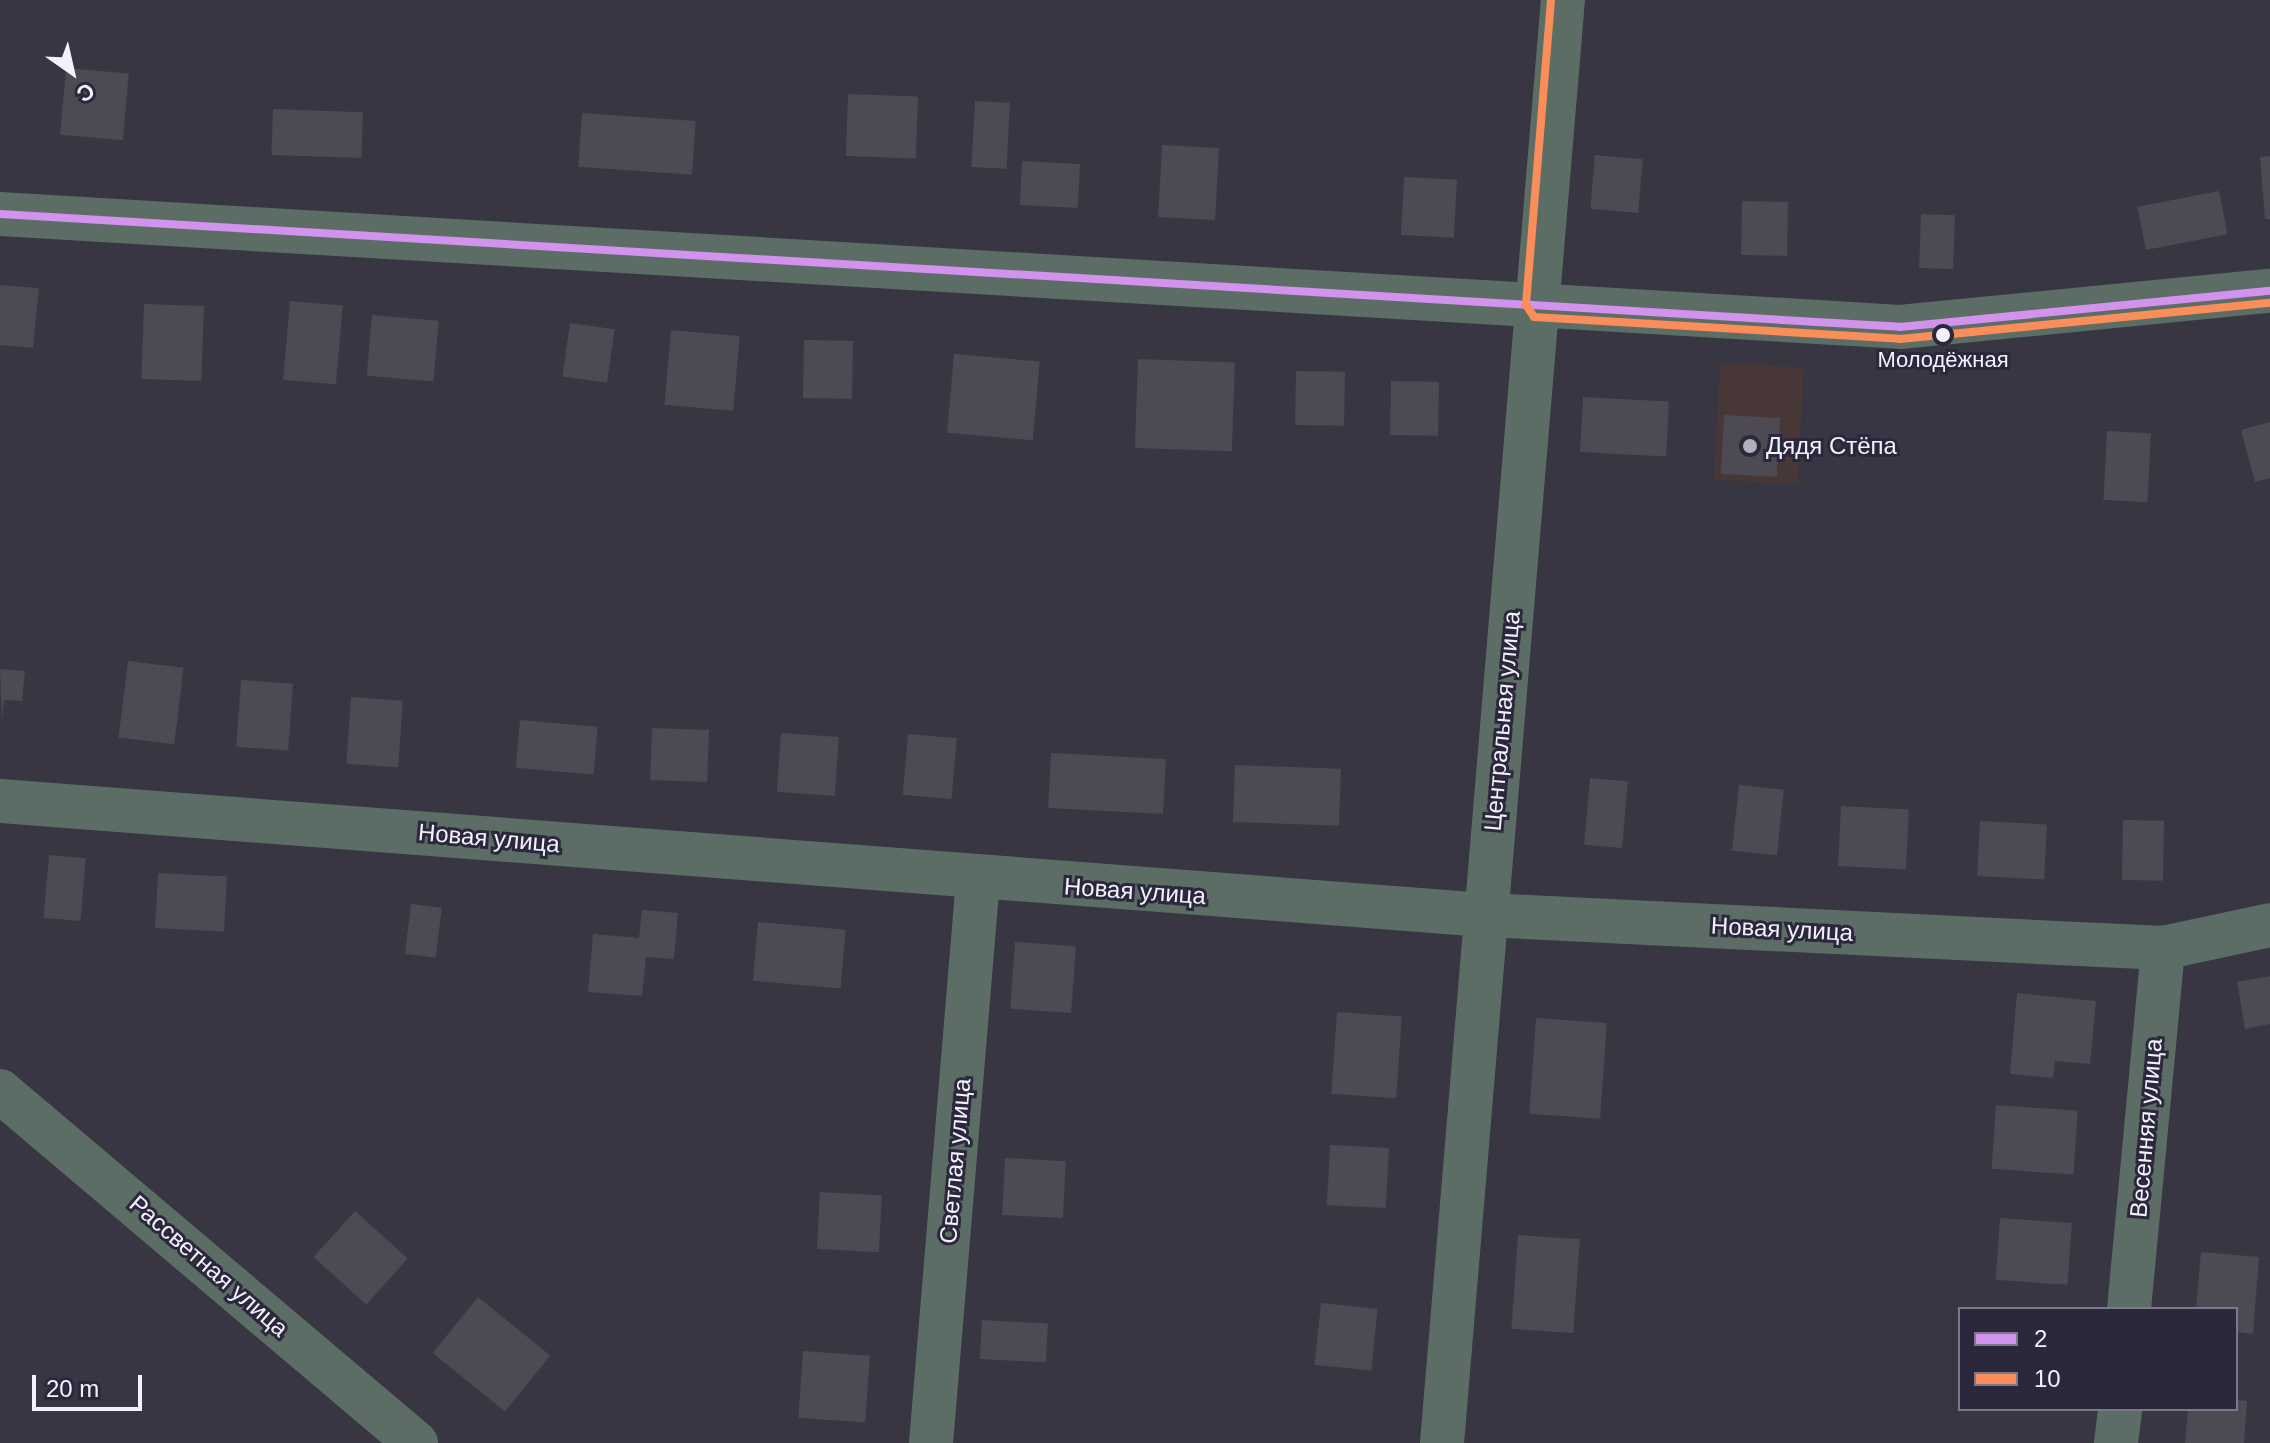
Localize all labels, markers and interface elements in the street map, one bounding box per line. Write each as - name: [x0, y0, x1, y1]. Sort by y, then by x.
- north arrow: [32, 32, 112, 112]
- text: С: [72, 78, 99, 107]
- marker: Молодёжная: [1935, 327, 1951, 343]
- place label: Молодёжная: [1877, 347, 2009, 373]
- place label: Дядя Стёпа: [1766, 432, 1897, 460]
- marker: Дядя Стёпа: [1741, 437, 1759, 455]
- street label: Центральная улица: [1478, 610, 1526, 832]
- street label: Новая улица: [417, 817, 561, 859]
- street label: Новая улица: [1063, 872, 1207, 910]
- street label: Новая улица: [1710, 911, 1854, 947]
- street label: Весенняя улица: [2124, 1037, 2168, 1219]
- street label: Светлая улица: [933, 1077, 977, 1245]
- street label: Рассветная улица: [124, 1189, 294, 1343]
- legend: [1958, 1307, 2238, 1411]
- text: 2: [2034, 1325, 2047, 1352]
- scale bar: [36, 1359, 146, 1409]
- text: 10: [2034, 1365, 2061, 1392]
- text: 20 m: [46, 1375, 99, 1402]

